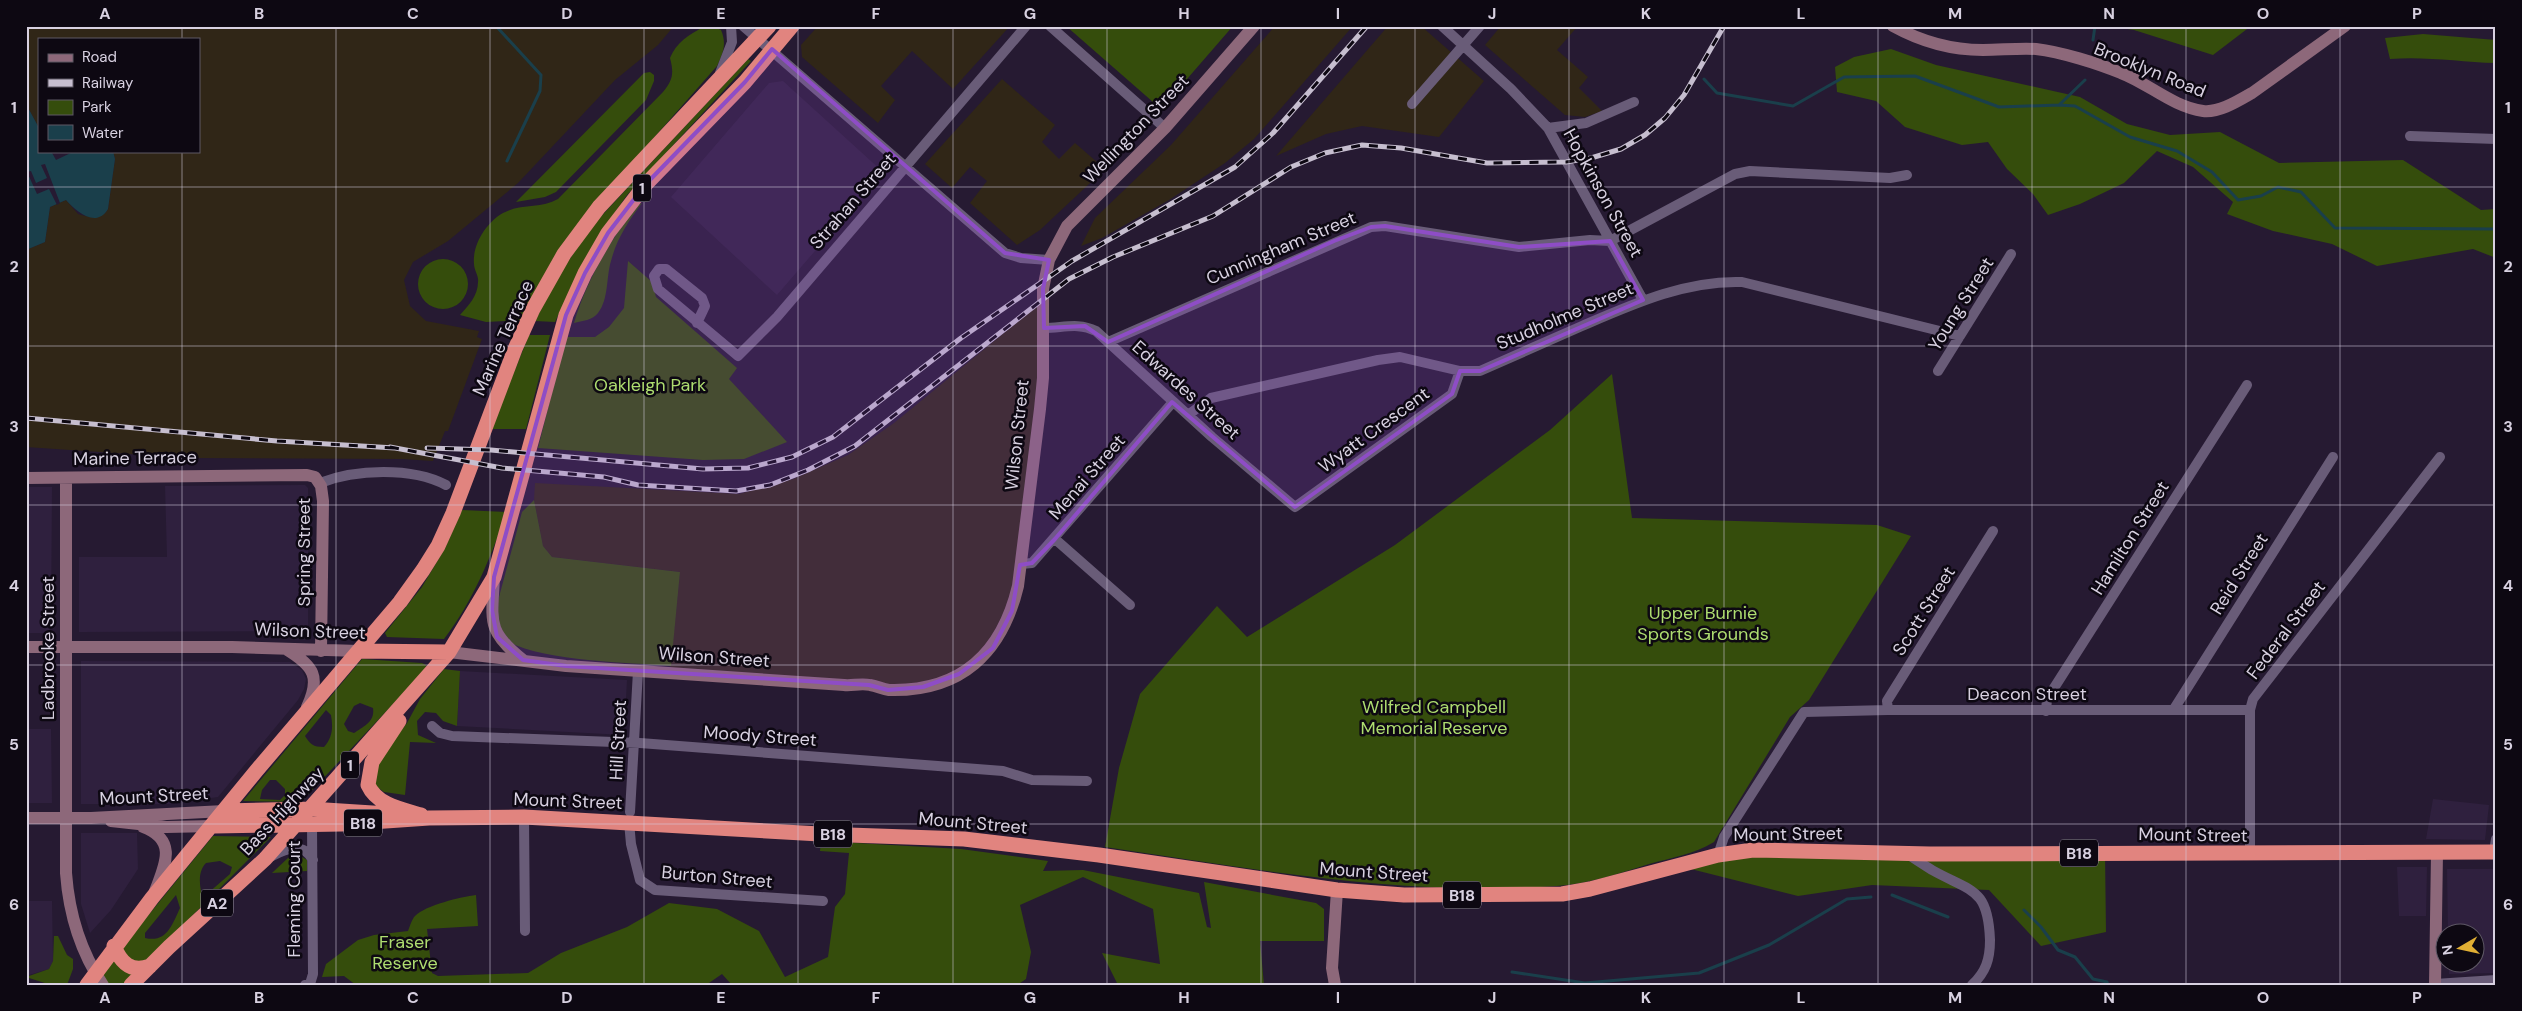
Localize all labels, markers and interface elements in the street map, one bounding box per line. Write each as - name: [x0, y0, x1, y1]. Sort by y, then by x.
- text: A: [99, 3, 111, 24]
- text: B: [254, 3, 264, 24]
- text: C: [407, 3, 419, 24]
- text: D: [561, 3, 573, 24]
- text: E: [716, 3, 726, 24]
- text: F: [872, 3, 881, 24]
- text: G: [1024, 3, 1036, 24]
- text: H: [1178, 3, 1190, 24]
- text: I: [1336, 3, 1340, 24]
- text: J: [1488, 3, 1496, 24]
- text: K: [1641, 3, 1652, 24]
- text: L: [1797, 3, 1806, 24]
- text: M: [1948, 3, 1962, 24]
- text: N: [2103, 3, 2115, 24]
- text: O: [2257, 3, 2269, 24]
- text: P: [2412, 3, 2422, 24]
- street label: Brooklyn Road: [2091, 37, 2209, 103]
- legend: [38, 38, 200, 152]
- text: Road: [82, 47, 117, 67]
- street label: Wellington Street: [1078, 69, 1194, 189]
- text: Railway: [82, 73, 134, 93]
- text: 1: [11, 97, 17, 118]
- text: Park: [82, 97, 112, 117]
- text: 1: [2505, 97, 2511, 118]
- text: Water: [82, 123, 124, 143]
- street label: Hopkinson Street: [1558, 124, 1648, 262]
- street label: Strahan Street: [805, 148, 901, 254]
- road number: 1: [633, 174, 651, 202]
- street label: Cunningham Street: [1202, 206, 1360, 290]
- street label: Young Street: [1923, 253, 1999, 355]
- text: 2: [9, 256, 19, 277]
- text: 2: [2503, 256, 2513, 277]
- street label: Studholme Street: [1493, 276, 1637, 356]
- street label: Marine Terrace: [467, 277, 539, 399]
- street label: Edwardes Street: [1127, 335, 1245, 445]
- park label: Oakleigh Park: [594, 373, 706, 397]
- street label: Wilson Street: [999, 378, 1035, 492]
- street label: Wyatt Crescent: [1314, 382, 1434, 478]
- text: 3: [9, 416, 19, 437]
- text: 3: [2503, 416, 2513, 437]
- street label: Menai Street: [1043, 429, 1131, 525]
- street label: Marine Terrace: [73, 445, 197, 471]
- street label: Hamilton Street: [2085, 477, 2175, 599]
- street label: Spring Street: [292, 498, 316, 606]
- street label: Reid Street: [2205, 529, 2273, 619]
- street label: Scott Street: [1887, 562, 1961, 660]
- text: 4: [9, 575, 19, 596]
- text: 4: [2503, 575, 2513, 596]
- street label: Ladbrooke Street: [36, 576, 60, 720]
- street label: Federal Street: [2241, 576, 2331, 684]
- park label: Upper Burnie Sports Grounds: [1637, 601, 1769, 646]
- street label: Wilson Street: [254, 617, 366, 645]
- street label: Wilson Street: [657, 641, 771, 673]
- street label: Deacon Street: [1967, 682, 2087, 706]
- park label: Wilfred Campbell Memorial Reserve: [1360, 695, 1508, 740]
- street label: Hill Street: [604, 699, 632, 781]
- street label: Moody Street: [703, 720, 817, 752]
- text: 5: [9, 734, 19, 755]
- text: 5: [2503, 734, 2513, 755]
- road number: 1: [341, 752, 359, 778]
- street label: Bass Highway: [235, 761, 329, 861]
- street label: Mount Street: [99, 781, 209, 811]
- street label: Mount Street: [513, 787, 623, 815]
- street label: Mount Street: [917, 806, 1029, 840]
- road number: B18: [344, 810, 382, 836]
- road number: B18: [814, 821, 852, 848]
- street label: Mount Street: [1733, 821, 1843, 847]
- street label: Mount Street: [2138, 822, 2248, 848]
- road number: B18: [2060, 840, 2098, 866]
- street label: Fleming Court: [282, 841, 306, 958]
- street label: Mount Street: [1319, 856, 1429, 888]
- street label: Burton Street: [660, 860, 774, 894]
- road number: B18: [1443, 882, 1481, 908]
- road number: A2: [201, 890, 233, 916]
- text: 6: [9, 894, 19, 915]
- text: 6: [2503, 894, 2513, 915]
- north arrow: [2434, 924, 2484, 974]
- park label: Fraser Reserve: [372, 930, 438, 975]
- text: N: [2437, 944, 2457, 956]
- text: A: [99, 987, 111, 1008]
- text: B: [254, 987, 264, 1008]
- text: C: [407, 987, 419, 1008]
- text: D: [561, 987, 573, 1008]
- text: E: [716, 987, 726, 1008]
- text: F: [872, 987, 881, 1008]
- text: G: [1024, 987, 1036, 1008]
- text: H: [1178, 987, 1190, 1008]
- text: I: [1336, 987, 1340, 1008]
- text: J: [1488, 987, 1496, 1008]
- text: K: [1641, 987, 1652, 1008]
- text: L: [1797, 987, 1806, 1008]
- text: M: [1948, 987, 1962, 1008]
- text: N: [2103, 987, 2115, 1008]
- text: O: [2257, 987, 2269, 1008]
- text: P: [2412, 987, 2422, 1008]

